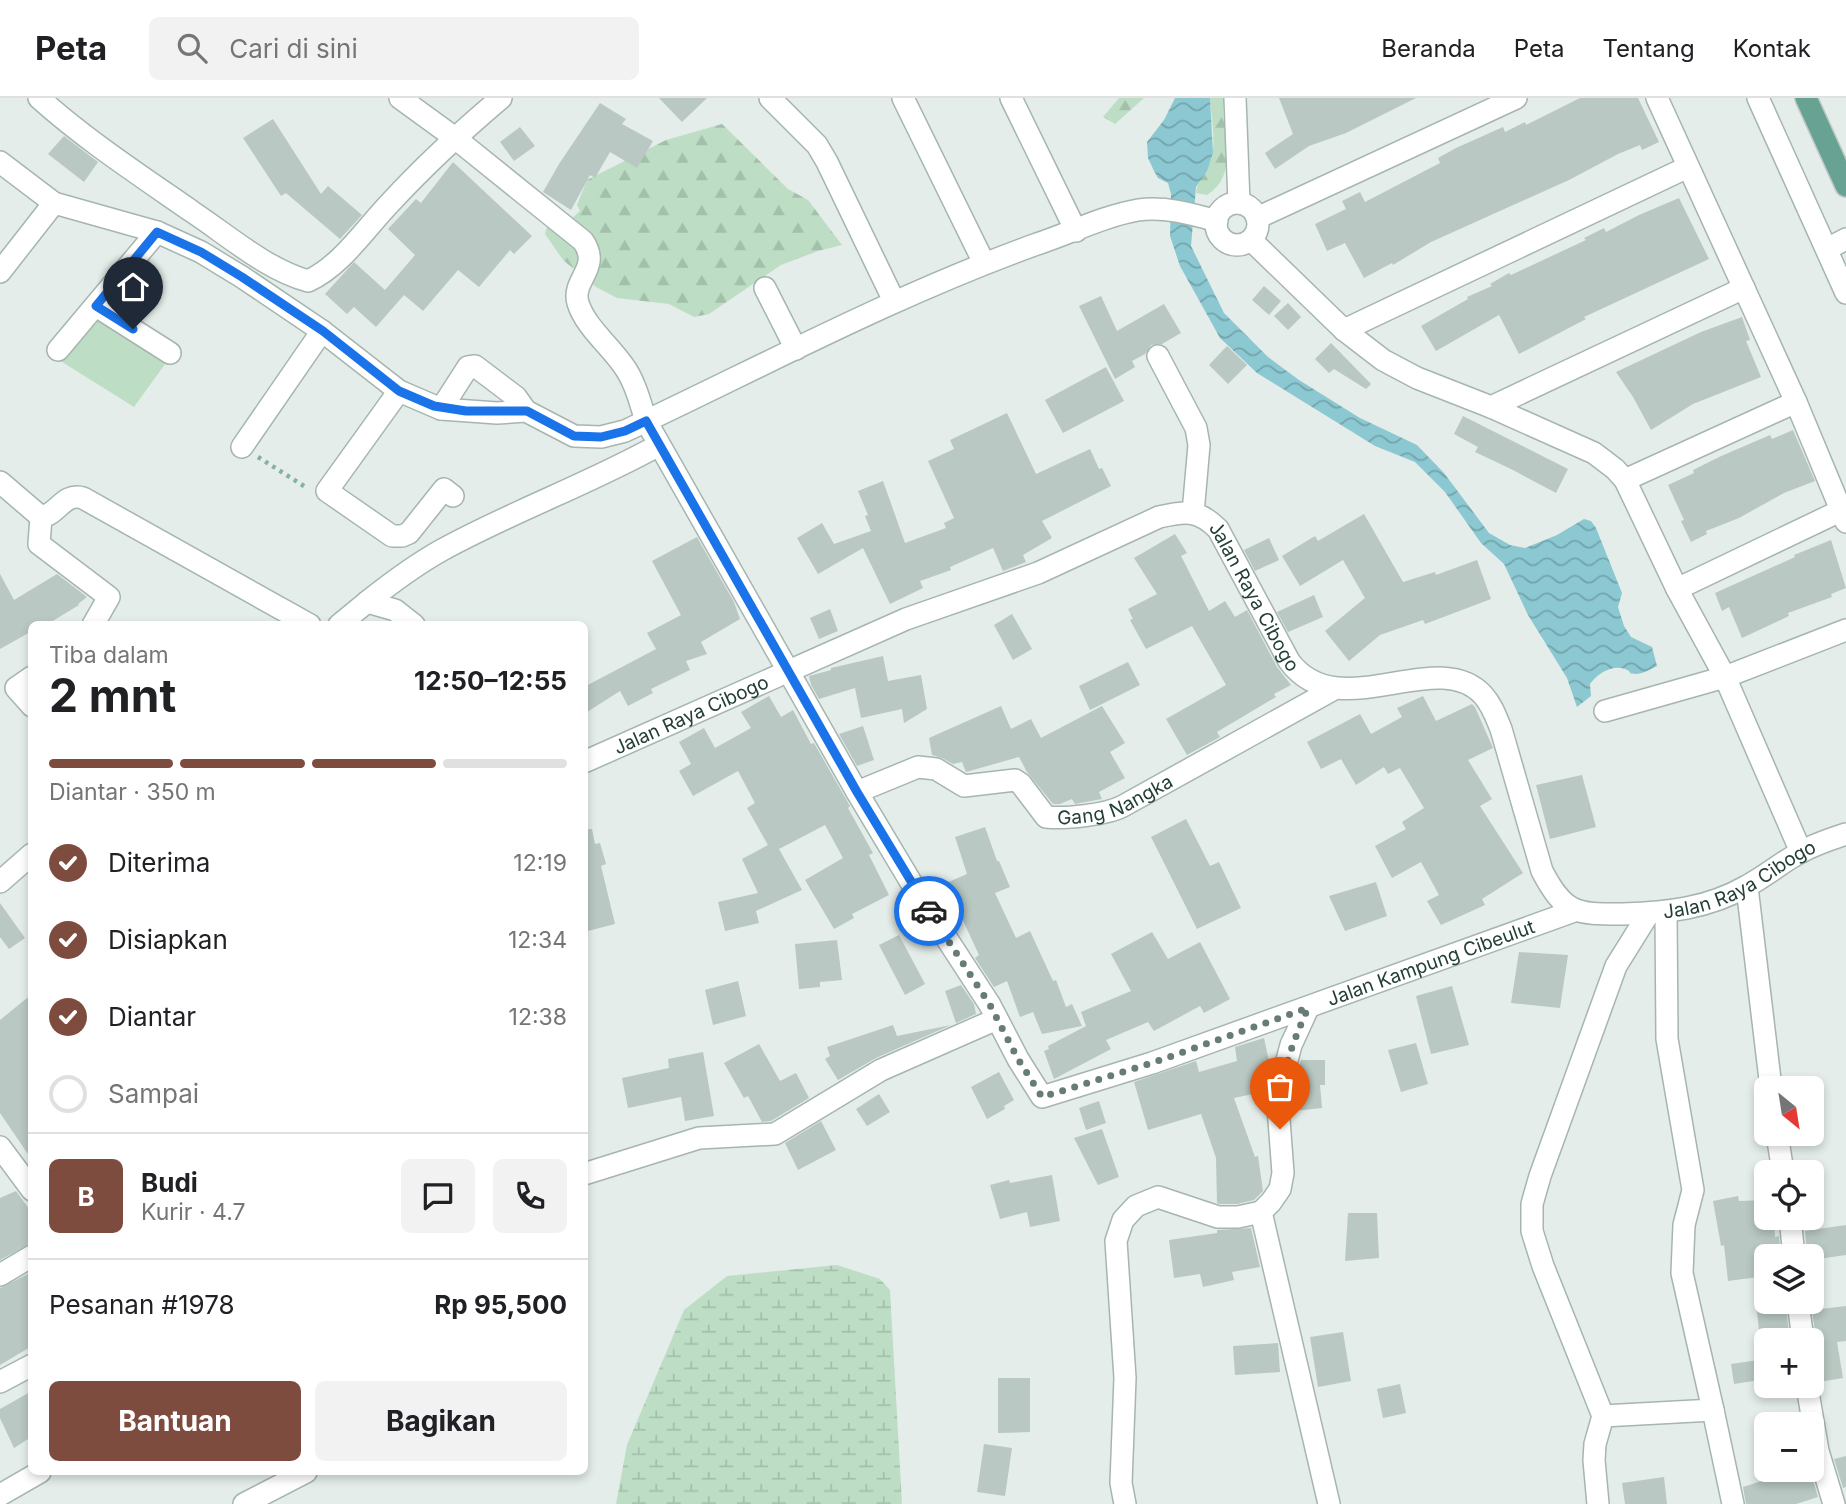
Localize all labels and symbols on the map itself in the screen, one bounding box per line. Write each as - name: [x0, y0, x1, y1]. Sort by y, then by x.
- pin: [103, 257, 163, 329]
- street label: Jalan Raya Cibogo: [1205, 516, 1304, 676]
- street label: Jalan Raya Cibogo: [610, 670, 772, 759]
- street label: Gang Nangka: [1057, 769, 1177, 829]
- street label: Jalan Raya Cibogo: [1662, 835, 1819, 923]
- courier: [894, 876, 964, 946]
- street label: Jalan Kampung Cibeulut: [1324, 915, 1538, 1011]
- pin: [1250, 1057, 1310, 1129]
- north arrow: [1754, 1076, 1824, 1146]

